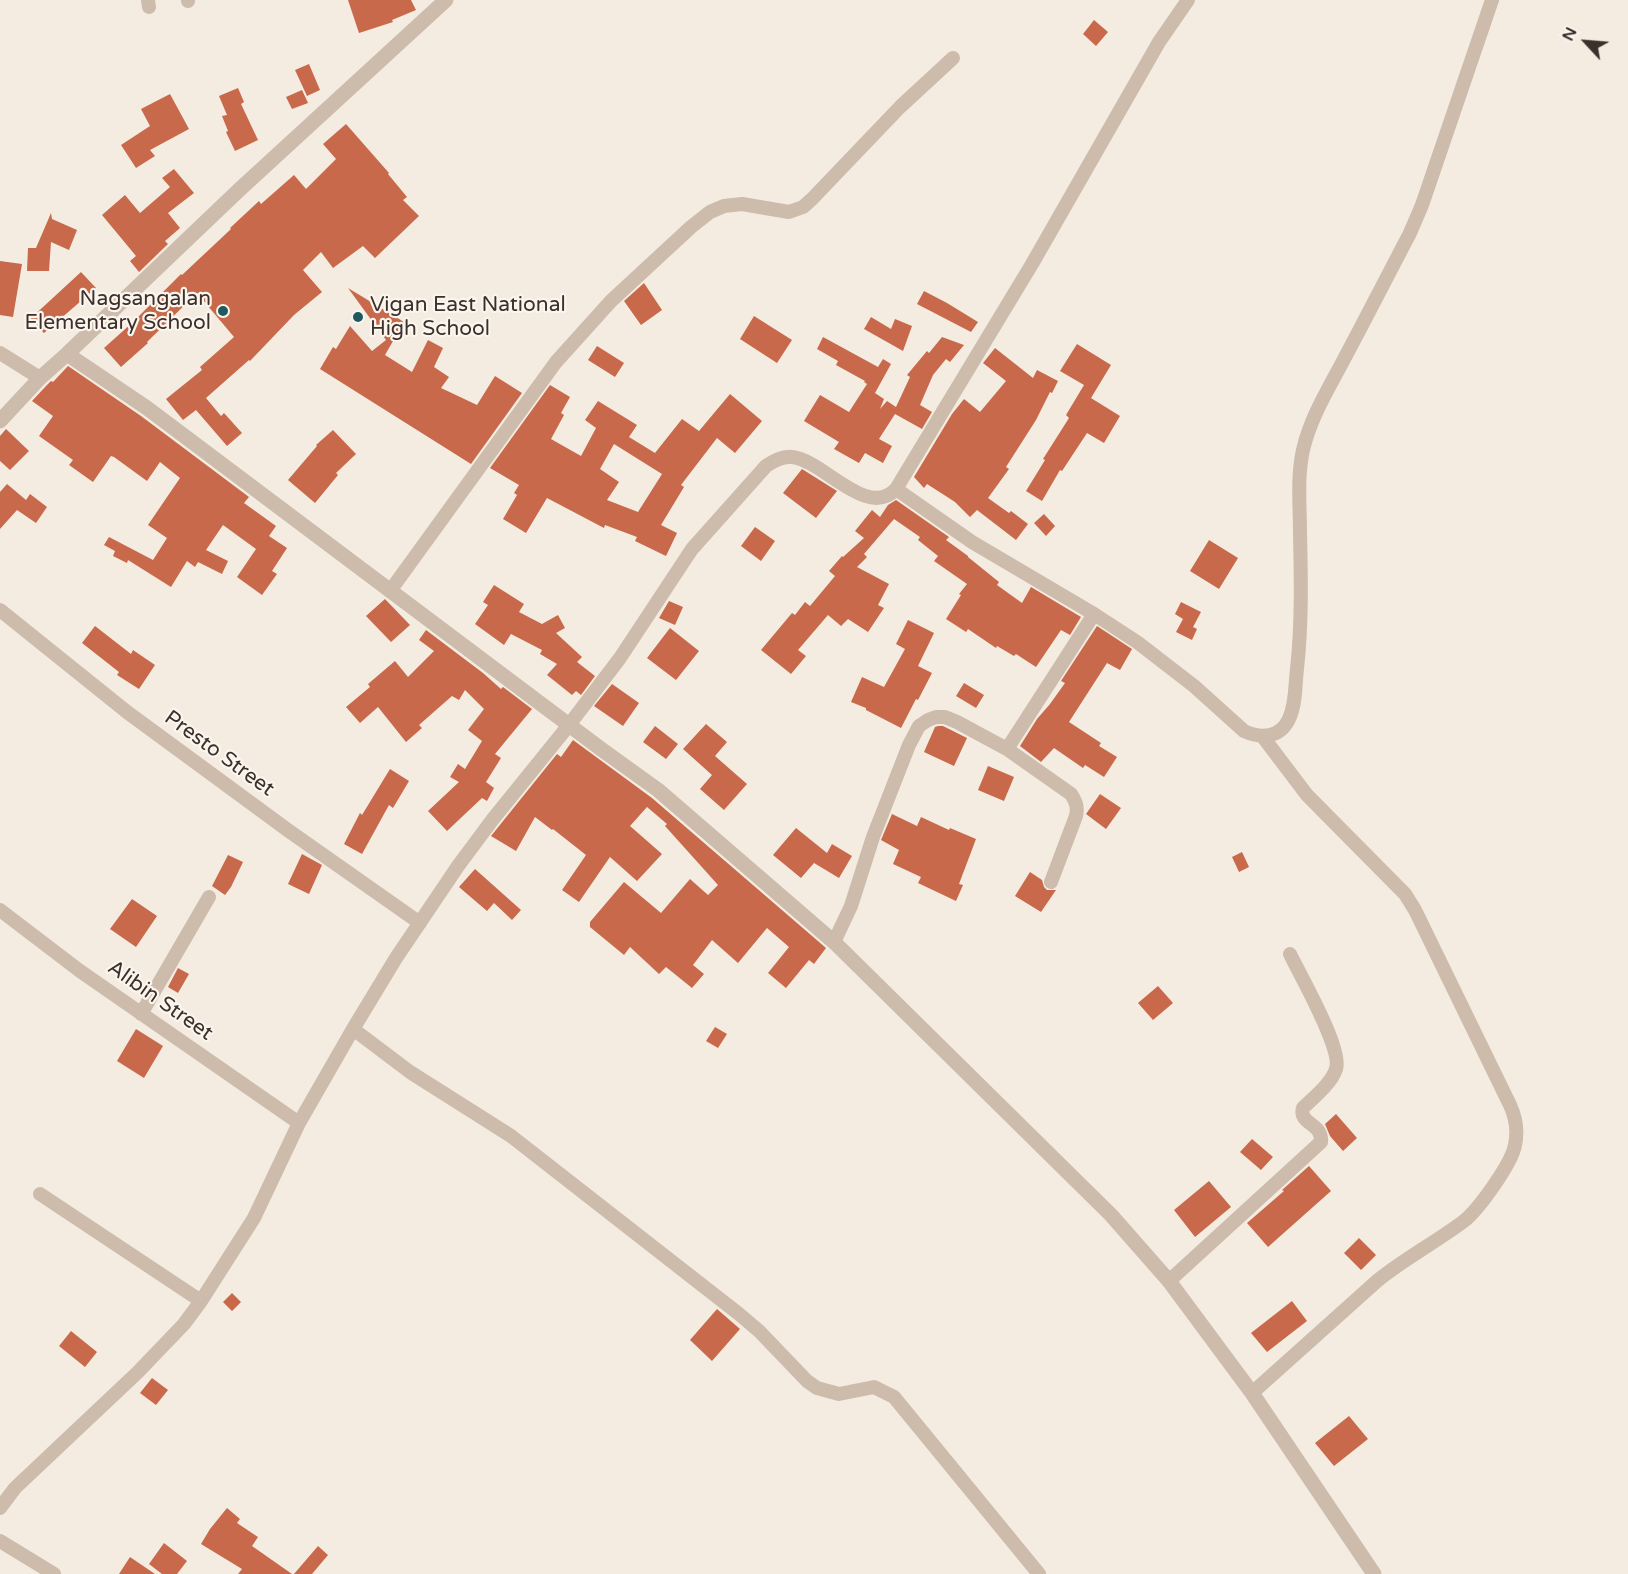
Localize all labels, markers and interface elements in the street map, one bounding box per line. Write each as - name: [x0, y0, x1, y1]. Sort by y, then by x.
- north arrow: [1556, 12, 1616, 72]
- text: N: [1558, 24, 1582, 44]
- place label: Nagsangalan Elementary School: [24, 286, 211, 336]
- place label: Vigan East National High School: [370, 292, 566, 342]
- marker: Nagsangalan Elementary School: [216, 304, 230, 318]
- marker: Vigan East National High School: [351, 310, 365, 324]
- street label: Presto Street: [159, 706, 279, 802]
- street label: Alibin Street: [102, 955, 218, 1047]

